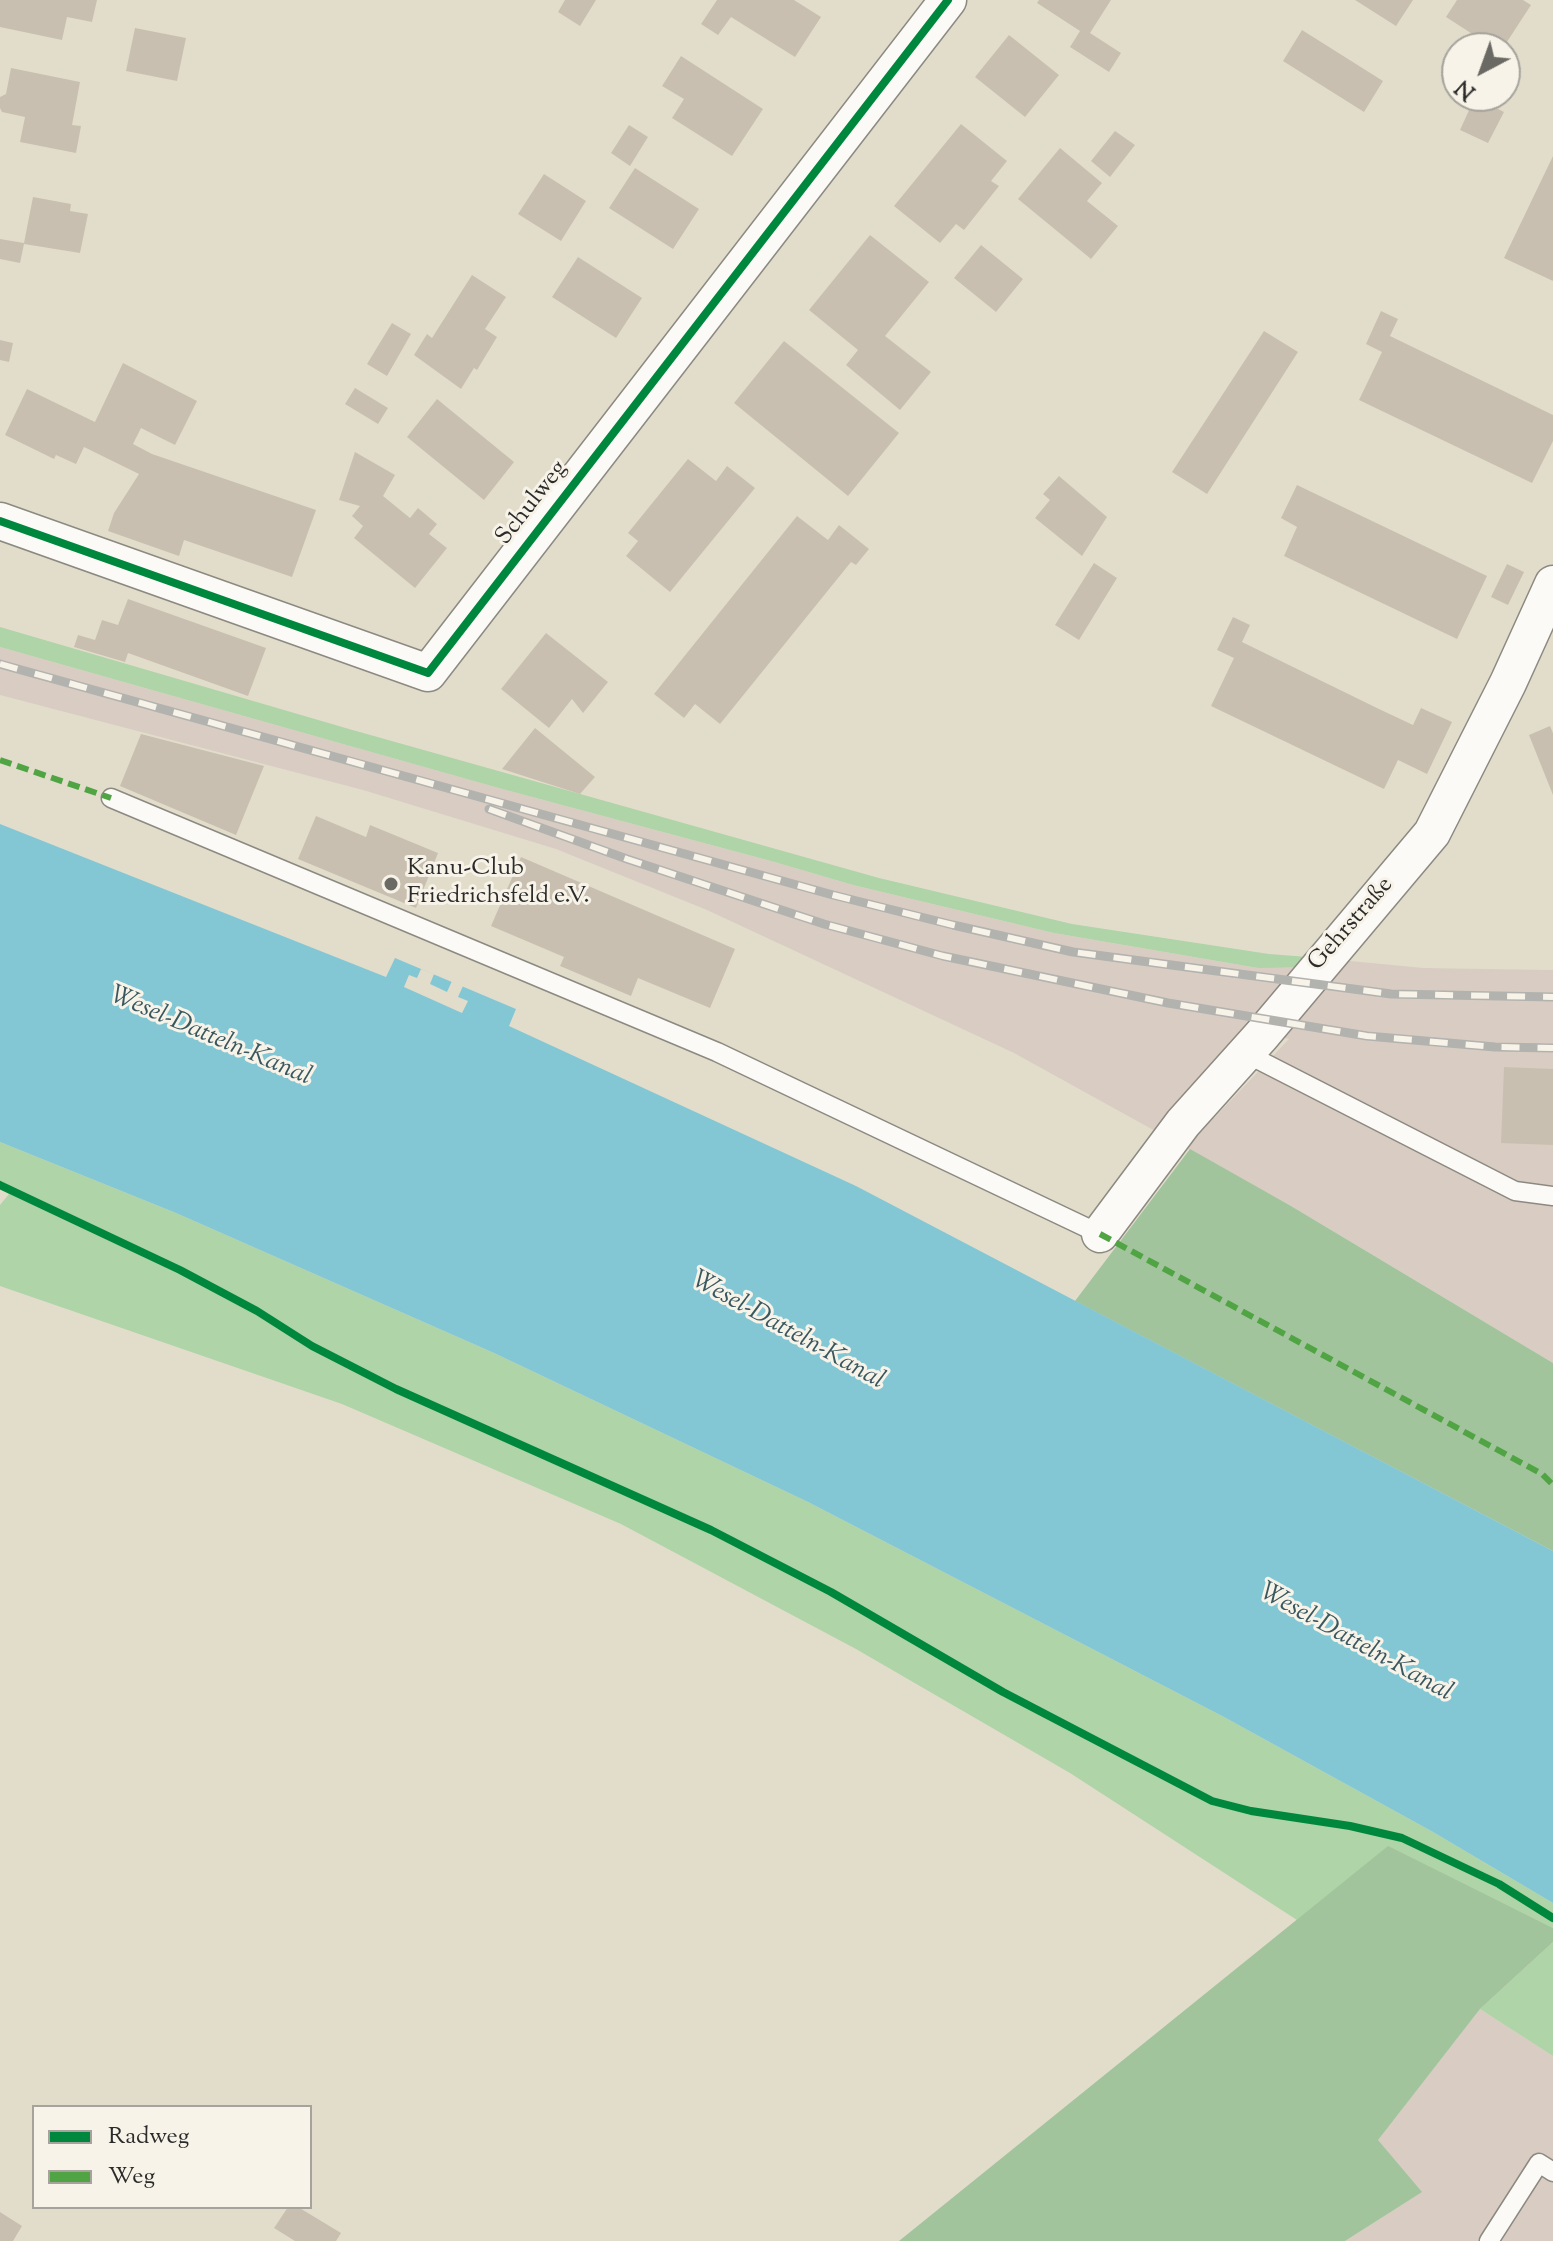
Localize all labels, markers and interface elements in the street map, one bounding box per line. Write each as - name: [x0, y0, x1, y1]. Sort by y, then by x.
- north arrow: [1441, 32, 1521, 112]
- text: N: [1449, 71, 1484, 106]
- street label: Schulweg: [491, 456, 575, 552]
- place label: Kanu-Club Friedrichsfeld e.V.: [407, 856, 589, 912]
- street label: Gehrstraße: [1303, 872, 1401, 978]
- marker: Kanu-Club Friedrichsfeld e.V.: [382, 875, 400, 893]
- water label: Wesel-Datteln-Kanal: [104, 981, 316, 1095]
- water label: Wesel-Datteln-Kanal: [685, 1266, 889, 1398]
- water label: Wesel-Datteln-Kanal: [1253, 1578, 1457, 1710]
- legend: [32, 2105, 312, 2209]
- text: Radweg: [108, 2120, 189, 2154]
- text: Weg: [108, 2160, 155, 2194]

